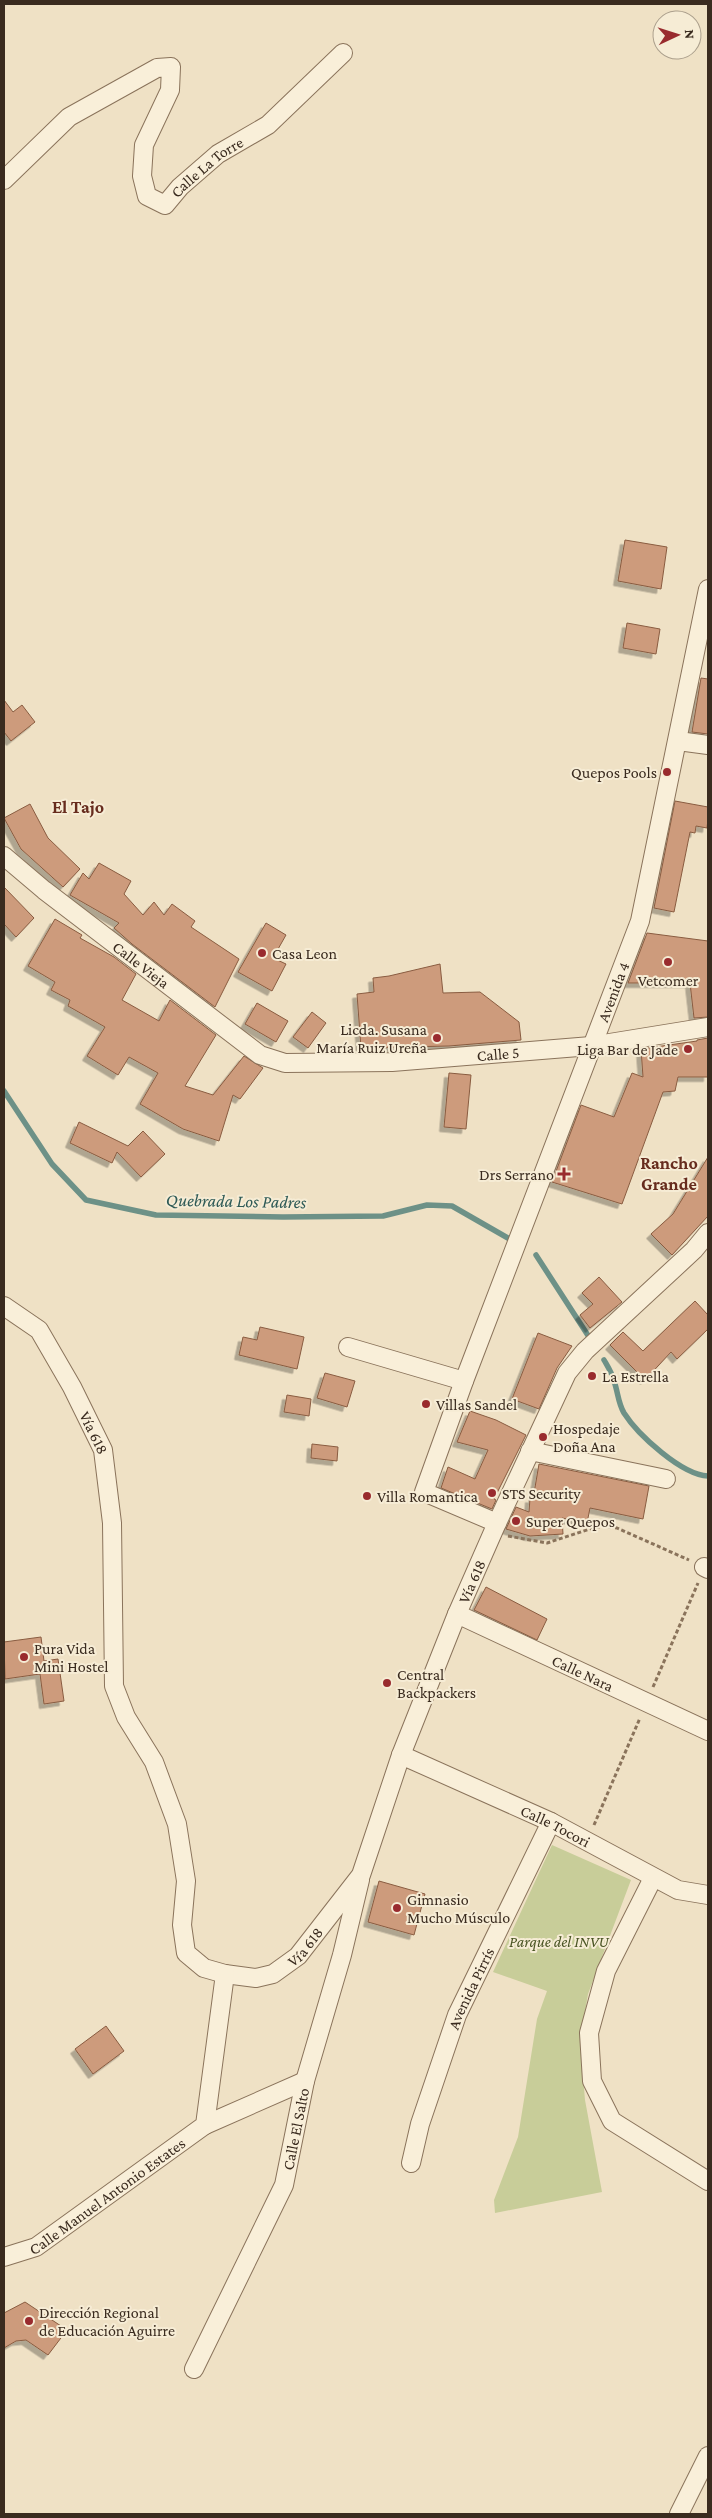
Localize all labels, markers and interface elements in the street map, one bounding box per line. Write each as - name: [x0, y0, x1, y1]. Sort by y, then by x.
- north arrow: [652, 10, 702, 60]
- text: N: [682, 29, 698, 40]
- street label: Calle La Torre: [167, 133, 246, 201]
- place label: Quepos Pools: [571, 764, 657, 782]
- marker: Quepos Pools: [661, 766, 673, 778]
- district label: El Tajo: [52, 797, 104, 818]
- street label: Calle Vieja: [109, 938, 173, 992]
- place label: Casa Leon: [272, 945, 337, 962]
- marker: Casa Leon: [256, 947, 268, 959]
- marker: Vetcomer: [662, 956, 674, 968]
- street label: Avenida 4: [594, 960, 633, 1024]
- place label: Vetcomer: [638, 972, 699, 989]
- place label: Licda. Susana María Ruiz Ureña: [316, 1021, 428, 1056]
- marker: Licda. Susana María Ruiz Ureña: [431, 1032, 443, 1044]
- place label: Liga Bar de Jade: [577, 1041, 678, 1059]
- marker: Liga Bar de Jade: [682, 1043, 694, 1055]
- street label: Calle 5: [476, 1044, 520, 1064]
- district label: Rancho Grande: [640, 1153, 698, 1194]
- place label: Drs Serrano: [479, 1166, 554, 1183]
- marker: Drs Serrano: [558, 1168, 570, 1180]
- water label: Quebrada Los Padres: [166, 1190, 307, 1212]
- place label: La Estrella: [602, 1368, 669, 1385]
- marker: La Estrella: [586, 1370, 598, 1382]
- place label: Villas Sandel: [436, 1396, 517, 1413]
- marker: Villas Sandel: [420, 1398, 432, 1410]
- street label: Vía 618: [76, 1409, 112, 1457]
- place label: Hospedaje Doña Ana: [553, 1420, 620, 1455]
- marker: Hospedaje Doña Ana: [537, 1431, 549, 1443]
- place label: STS Security: [502, 1485, 581, 1503]
- marker: STS Security: [486, 1487, 498, 1499]
- place label: Villa Romantica: [377, 1488, 478, 1505]
- marker: Villa Romantica: [361, 1490, 373, 1502]
- place label: Super Quepos: [526, 1513, 615, 1531]
- marker: Super Quepos: [510, 1515, 522, 1527]
- street label: Vía 618: [455, 1557, 489, 1606]
- place label: Pura Vida Mini Hostel: [34, 1640, 108, 1675]
- marker: Pura Vida Mini Hostel: [18, 1651, 30, 1663]
- street label: Calle Nara: [549, 1652, 617, 1695]
- place label: Central Backpackers: [397, 1666, 476, 1702]
- marker: Central Backpackers: [381, 1677, 393, 1689]
- street label: Calle Tocori: [518, 1802, 593, 1850]
- place label: Gimnasio Mucho Músculo: [407, 1891, 510, 1926]
- marker: Gimnasio Mucho Músculo: [391, 1902, 403, 1914]
- street label: Vía 618: [284, 1924, 326, 1970]
- park label: Parque del INVU: [509, 1933, 610, 1951]
- street label: Avenida Pirrís: [445, 1945, 498, 2032]
- street label: Calle El Salto: [279, 2086, 312, 2172]
- street label: Calle Manuel Antonio Estates: [27, 2134, 188, 2258]
- place label: Dirección Regional de Educación Aguirre: [39, 2304, 175, 2340]
- marker: Dirección Regional de Educación Aguirre: [23, 2315, 35, 2327]

